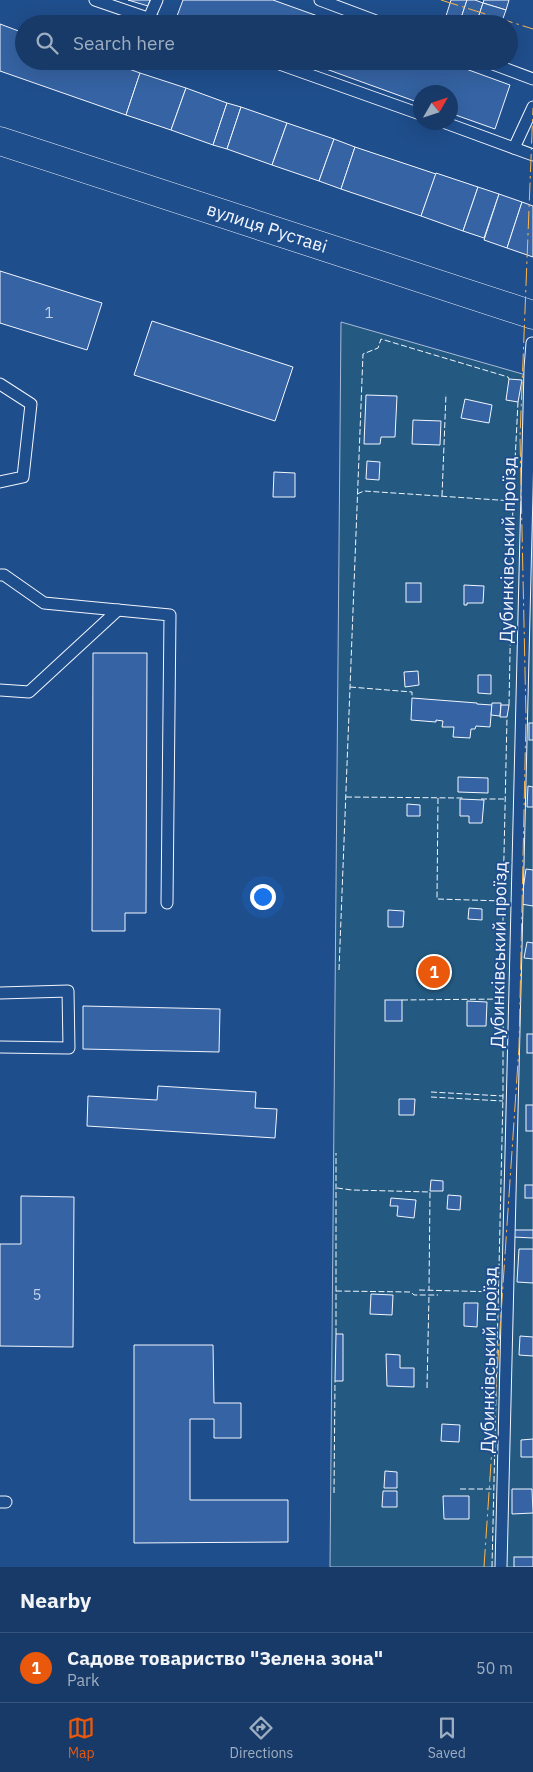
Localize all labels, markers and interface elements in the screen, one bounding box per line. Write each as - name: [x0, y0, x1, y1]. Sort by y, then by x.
- search box: [15, 15, 518, 70]
- icon: search: [33, 29, 61, 57]
- text: Search here: [73, 31, 175, 55]
- north arrow: [413, 85, 458, 130]
- street label: вулиця Руставі: [204, 197, 330, 258]
- house number: 1: [44, 303, 54, 322]
- street label: Дубинківський проїзд: [494, 456, 521, 643]
- street label: Дубинківський проїзд: [485, 861, 512, 1048]
- your location: [250, 884, 276, 910]
- pin: 1: [418, 953, 450, 991]
- street label: Дубинківський проїзд: [475, 1266, 502, 1453]
- house number: 5: [32, 1285, 42, 1304]
- text: Nearby: [20, 1586, 91, 1614]
- text: Садове товариство "Зелена зона": [67, 1646, 383, 1670]
- text: 1: [31, 1658, 41, 1678]
- text: 50 m: [476, 1658, 513, 1678]
- text: Park: [67, 1670, 99, 1690]
- tab: Map: [67, 1714, 95, 1762]
- tab: Directions: [230, 1714, 293, 1762]
- tab: Saved: [428, 1714, 466, 1762]

